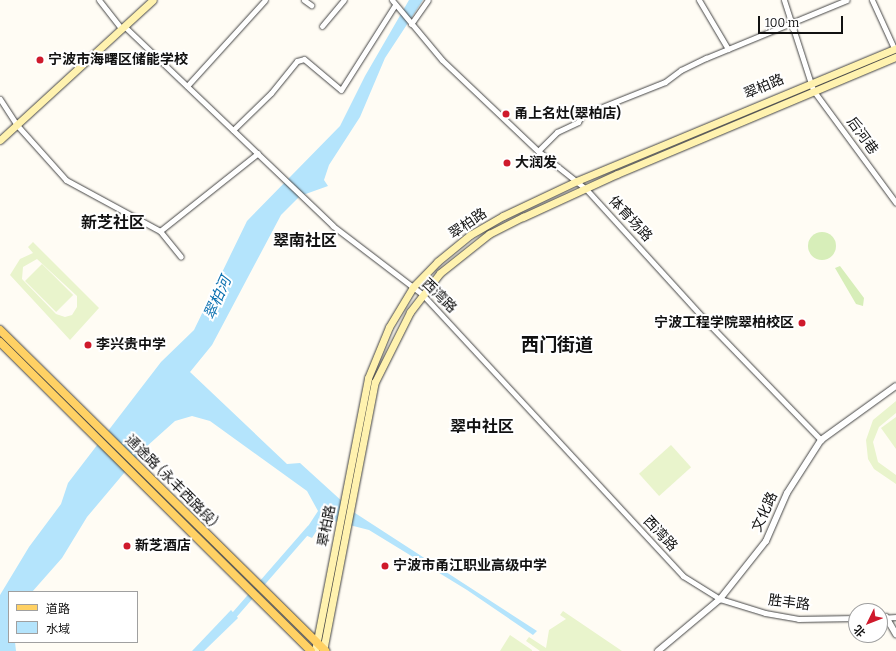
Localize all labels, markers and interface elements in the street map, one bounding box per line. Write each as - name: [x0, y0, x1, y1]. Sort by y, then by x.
- scale bar: [760, 8, 845, 34]
- text: 100 m: [765, 16, 799, 30]
- place label: 宁波市海曙区储能学校: [48, 52, 188, 68]
- marker: 宁波市海曙区储能学校: [35, 55, 45, 65]
- street label: 翠柏路: [741, 71, 787, 103]
- place label: 甬上名灶(翠柏店): [514, 106, 621, 122]
- marker: 甬上名灶(翠柏店): [501, 109, 511, 119]
- street label: 后河巷: [843, 114, 881, 158]
- place label: 大润发: [515, 155, 557, 171]
- marker: 大润发: [502, 158, 512, 168]
- street label: 体育场路: [605, 193, 655, 245]
- street label: 翠柏路: [446, 205, 490, 243]
- district label: 新芝社区: [81, 213, 145, 233]
- district label: 翠南社区: [273, 231, 337, 251]
- water label: 翠柏河: [201, 274, 235, 322]
- street label: 西湾路: [418, 275, 460, 317]
- place label: 宁波工程学院翠柏校区: [654, 315, 794, 331]
- marker: 宁波工程学院翠柏校区: [797, 318, 807, 328]
- district label: 西门街道: [521, 334, 593, 356]
- place label: 李兴贵中学: [96, 337, 166, 353]
- marker: 李兴贵中学: [83, 340, 93, 350]
- district label: 翠中社区: [450, 417, 514, 437]
- street label: 通途路 (永丰西路段): [121, 431, 221, 531]
- street label: 文化路: [749, 489, 781, 535]
- street label: 翠柏路: [315, 504, 339, 548]
- street label: 西湾路: [640, 513, 680, 555]
- place label: 新芝酒店: [135, 538, 191, 554]
- marker: 新芝酒店: [122, 541, 132, 551]
- place label: 宁波市甬江职业高级中学: [393, 558, 547, 574]
- marker: 宁波市甬江职业高级中学: [380, 561, 390, 571]
- legend: [8, 591, 138, 643]
- street label: 胜丰路: [767, 592, 811, 614]
- text: 道路: [46, 602, 70, 616]
- north arrow: [848, 603, 888, 643]
- text: 水域: [46, 622, 70, 636]
- text: 北: [851, 622, 868, 639]

